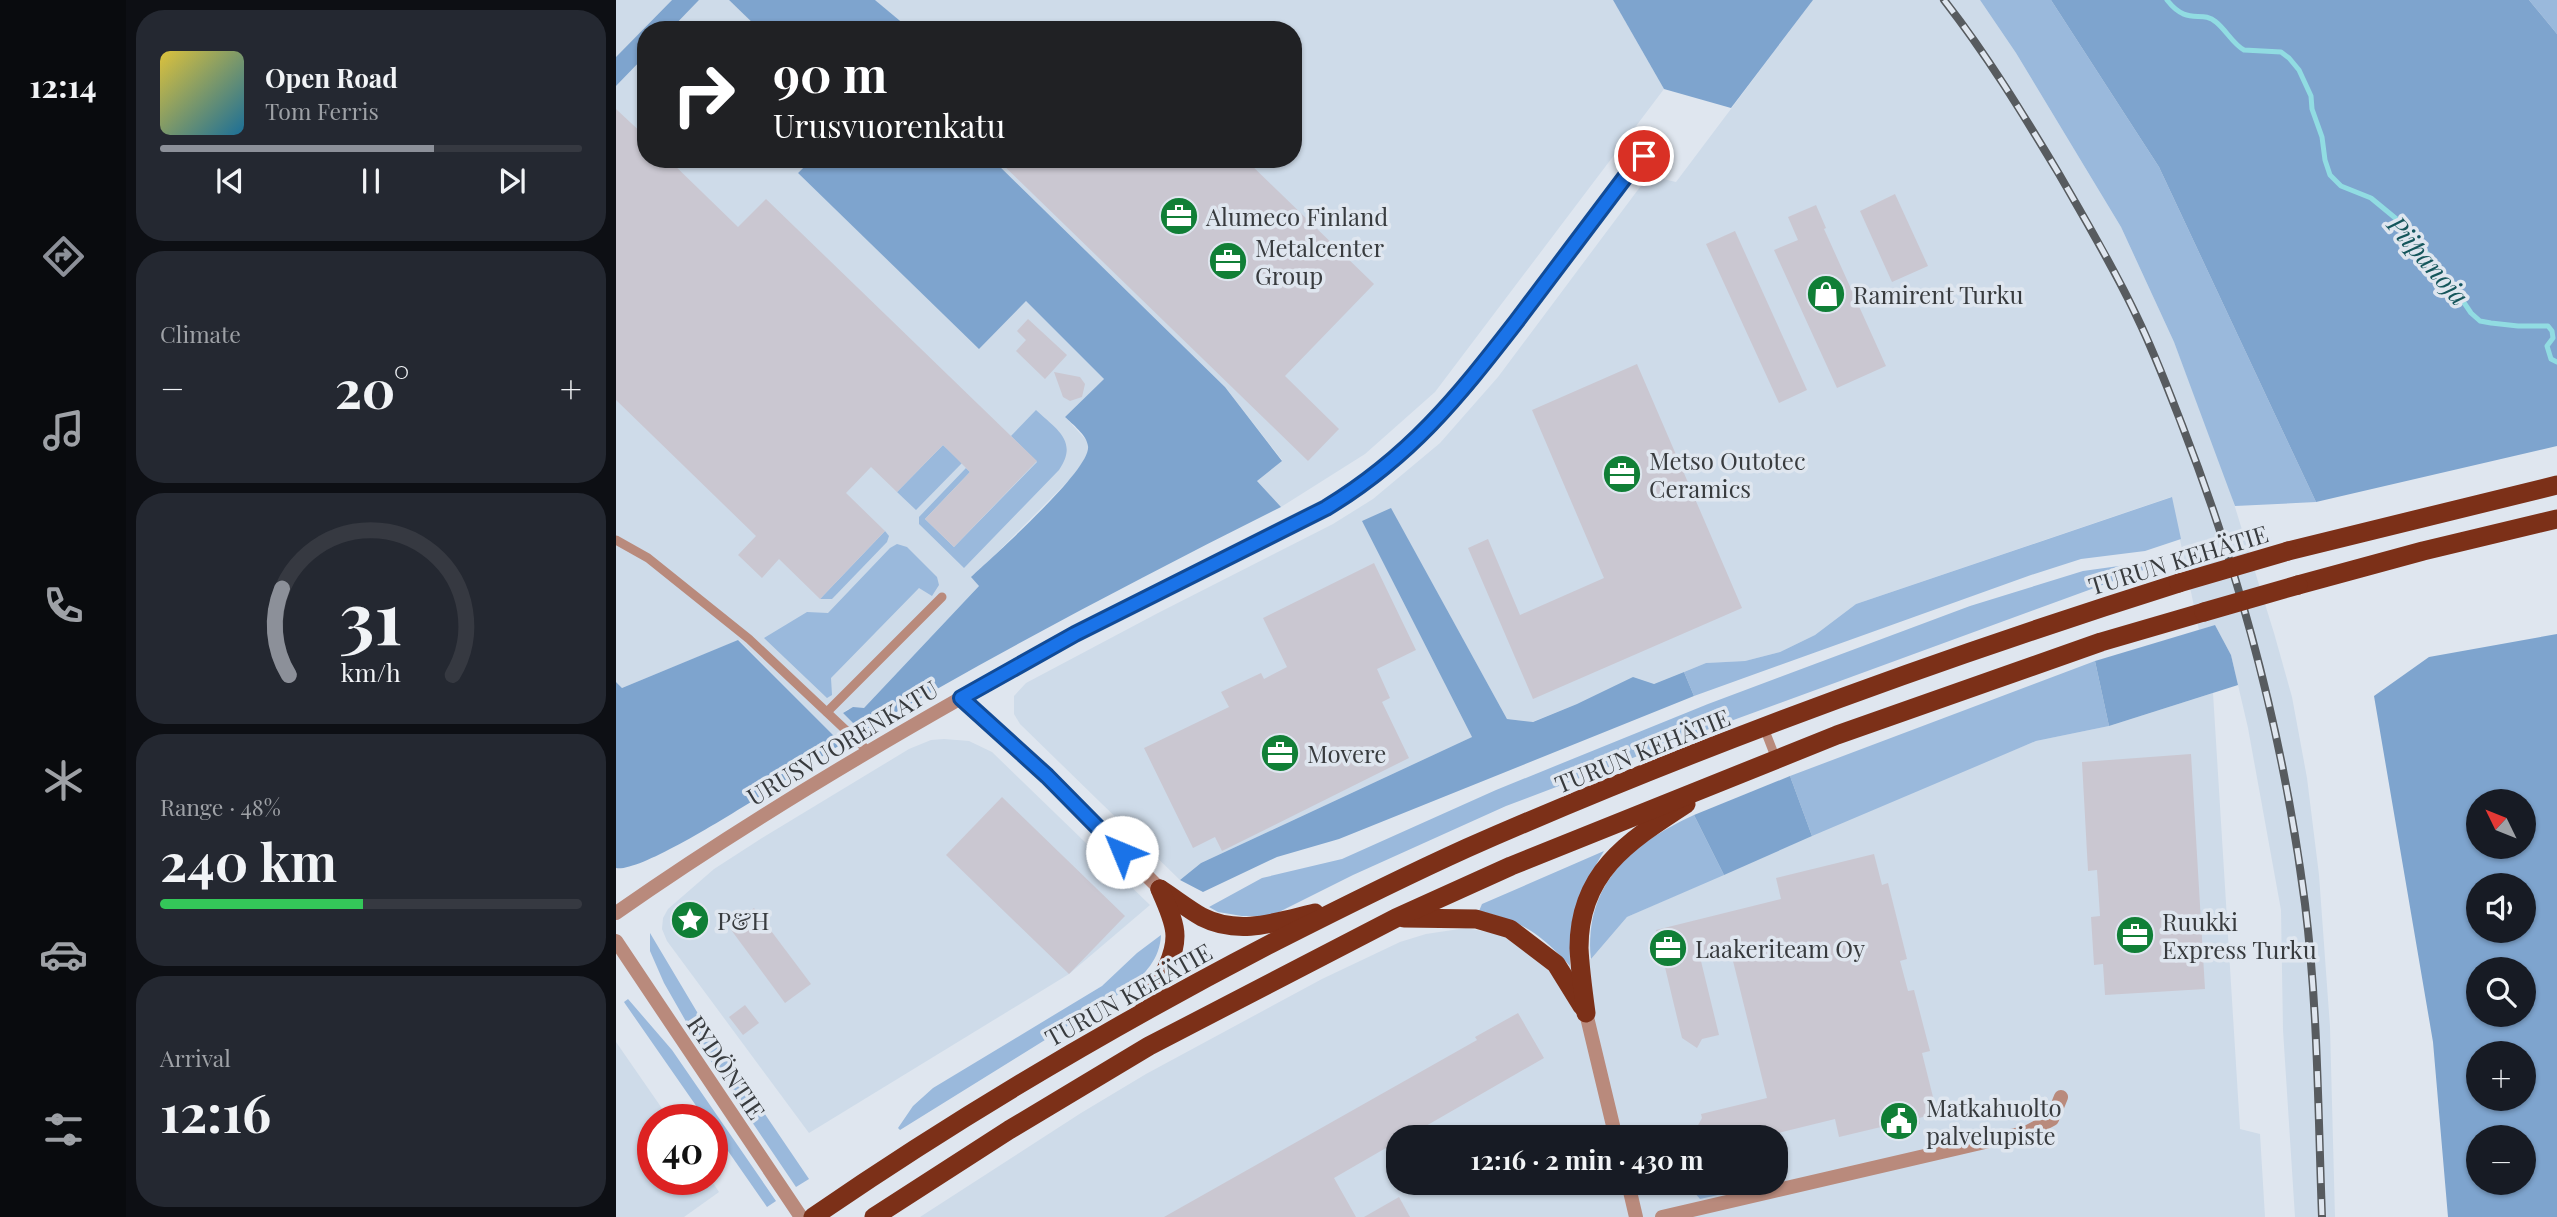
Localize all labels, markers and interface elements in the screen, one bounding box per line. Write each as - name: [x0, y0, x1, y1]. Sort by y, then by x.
- text: 90 m: [773, 40, 887, 105]
- icon: right: [658, 49, 749, 140]
- text: Open Road: [265, 60, 398, 95]
- text: 12:14: [29, 63, 97, 106]
- text: Tom Ferris: [265, 95, 379, 126]
- text: Urusvuorenkatu: [773, 103, 1005, 146]
- pin: [1614, 126, 1674, 186]
- icon: arrive: [1625, 137, 1663, 175]
- icon: previous: [211, 162, 249, 200]
- icon: pause: [352, 162, 390, 200]
- icon: next: [493, 162, 531, 200]
- office icon: Alumeco Finland: [1158, 195, 1200, 237]
- place label: Alumeco Finland: [1205, 200, 1388, 232]
- water label: Piipanoja: [2380, 207, 2477, 312]
- place label: Metalcenter Group: [1255, 231, 1384, 291]
- icon: directions: [39, 232, 88, 281]
- office icon: Metalcenter Group: [1207, 240, 1249, 282]
- shop icon: Ramirent Turku: [1805, 273, 1847, 315]
- place label: Ramirent Turku: [1853, 278, 2024, 310]
- text: Climate: [160, 318, 241, 349]
- text: 20°: [335, 353, 410, 422]
- text: −: [160, 362, 185, 413]
- text: +: [560, 362, 582, 413]
- icon: music: [39, 406, 88, 455]
- place label: Metso Outotec Ceramics: [1649, 444, 1806, 504]
- office icon: Metso Outotec Ceramics: [1601, 453, 1643, 495]
- street label: TURUN KEHÄTIE: [2084, 517, 2272, 601]
- text: 31: [339, 566, 403, 663]
- icon: phone: [39, 581, 88, 630]
- text: km/h: [341, 654, 401, 687]
- street label: URUSVUORENKATU: [740, 672, 944, 812]
- street label: TURUN KEHÄTIE: [1550, 700, 1734, 800]
- office icon: Movere: [1259, 732, 1301, 774]
- place label: Movere: [1307, 737, 1386, 769]
- icon: climate: [39, 756, 88, 805]
- north arrow: [2466, 789, 2536, 859]
- map controls: [2466, 789, 2536, 1195]
- text: Range · 48%: [160, 791, 281, 822]
- position arrow: [1085, 815, 1159, 889]
- text: 240 km: [160, 826, 337, 895]
- button: sound: [2466, 873, 2536, 943]
- place icon: P&H: [669, 899, 711, 941]
- place label: P&H: [717, 904, 769, 936]
- place label: Ruukki Express Turku: [2162, 905, 2317, 965]
- office icon: Ruukki Express Turku: [2114, 914, 2156, 956]
- office icon: Laakeriteam Oy: [1647, 927, 1689, 969]
- icon: car: [39, 930, 88, 979]
- place label: Laakeriteam Oy: [1695, 932, 1865, 964]
- street label: TURUN KEHÄTIE: [1039, 935, 1217, 1053]
- button: search: [2466, 957, 2536, 1027]
- street label: RYDÖNTIE: [681, 1009, 773, 1125]
- button: +: [2466, 1041, 2536, 1111]
- text: Arrival: [160, 1042, 231, 1073]
- text: 12:16: [160, 1077, 271, 1146]
- place label: Matkahuolto palvelupiste: [1926, 1091, 2062, 1151]
- public building icon: Matkahuolto palvelupiste: [1878, 1100, 1920, 1142]
- speed limit sign: 40: [637, 1104, 728, 1195]
- icon: filters: [39, 1105, 88, 1154]
- button: −: [2466, 1125, 2536, 1195]
- text: 12:16 · 2 min · 430 m: [1471, 1142, 1703, 1177]

